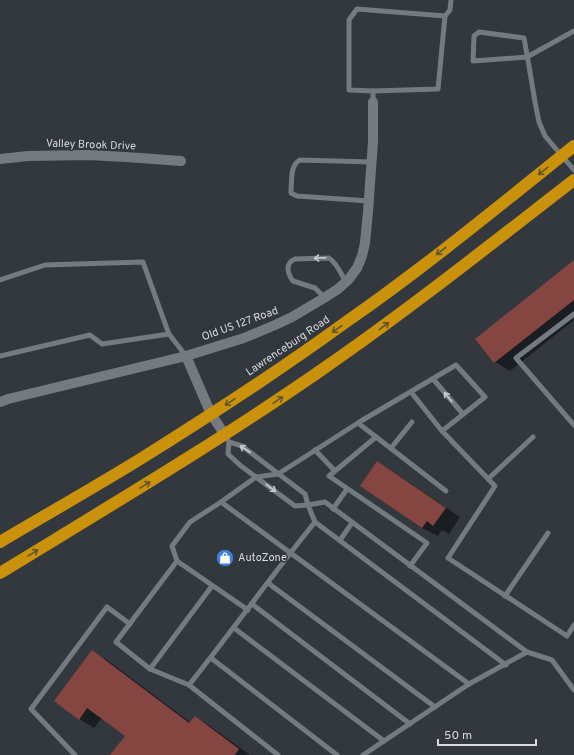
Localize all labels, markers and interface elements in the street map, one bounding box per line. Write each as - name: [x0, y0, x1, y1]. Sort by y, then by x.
- street label: Valley Brook Drive: [46, 136, 136, 154]
- one-way arrow: [538, 166, 549, 175]
- one-way arrow: [436, 247, 447, 256]
- one-way arrow: [314, 254, 327, 262]
- street label: Old US 127 Road: [200, 304, 280, 344]
- street label: Lawrenceburg Road: [243, 313, 333, 379]
- one-way arrow: [379, 322, 390, 330]
- one-way arrow: [332, 325, 343, 333]
- one-way arrow: [444, 391, 453, 402]
- one-way arrow: [272, 396, 283, 404]
- one-way arrow: [224, 398, 235, 406]
- one-way arrow: [239, 444, 251, 452]
- one-way arrow: [139, 481, 151, 489]
- one-way arrow: [265, 484, 276, 492]
- one-way arrow: [27, 548, 39, 556]
- shop icon: AutoZone: [215, 548, 235, 568]
- place label: AutoZone: [238, 551, 287, 565]
- scale bar: [438, 721, 536, 747]
- text: 50 m: [444, 728, 472, 744]

